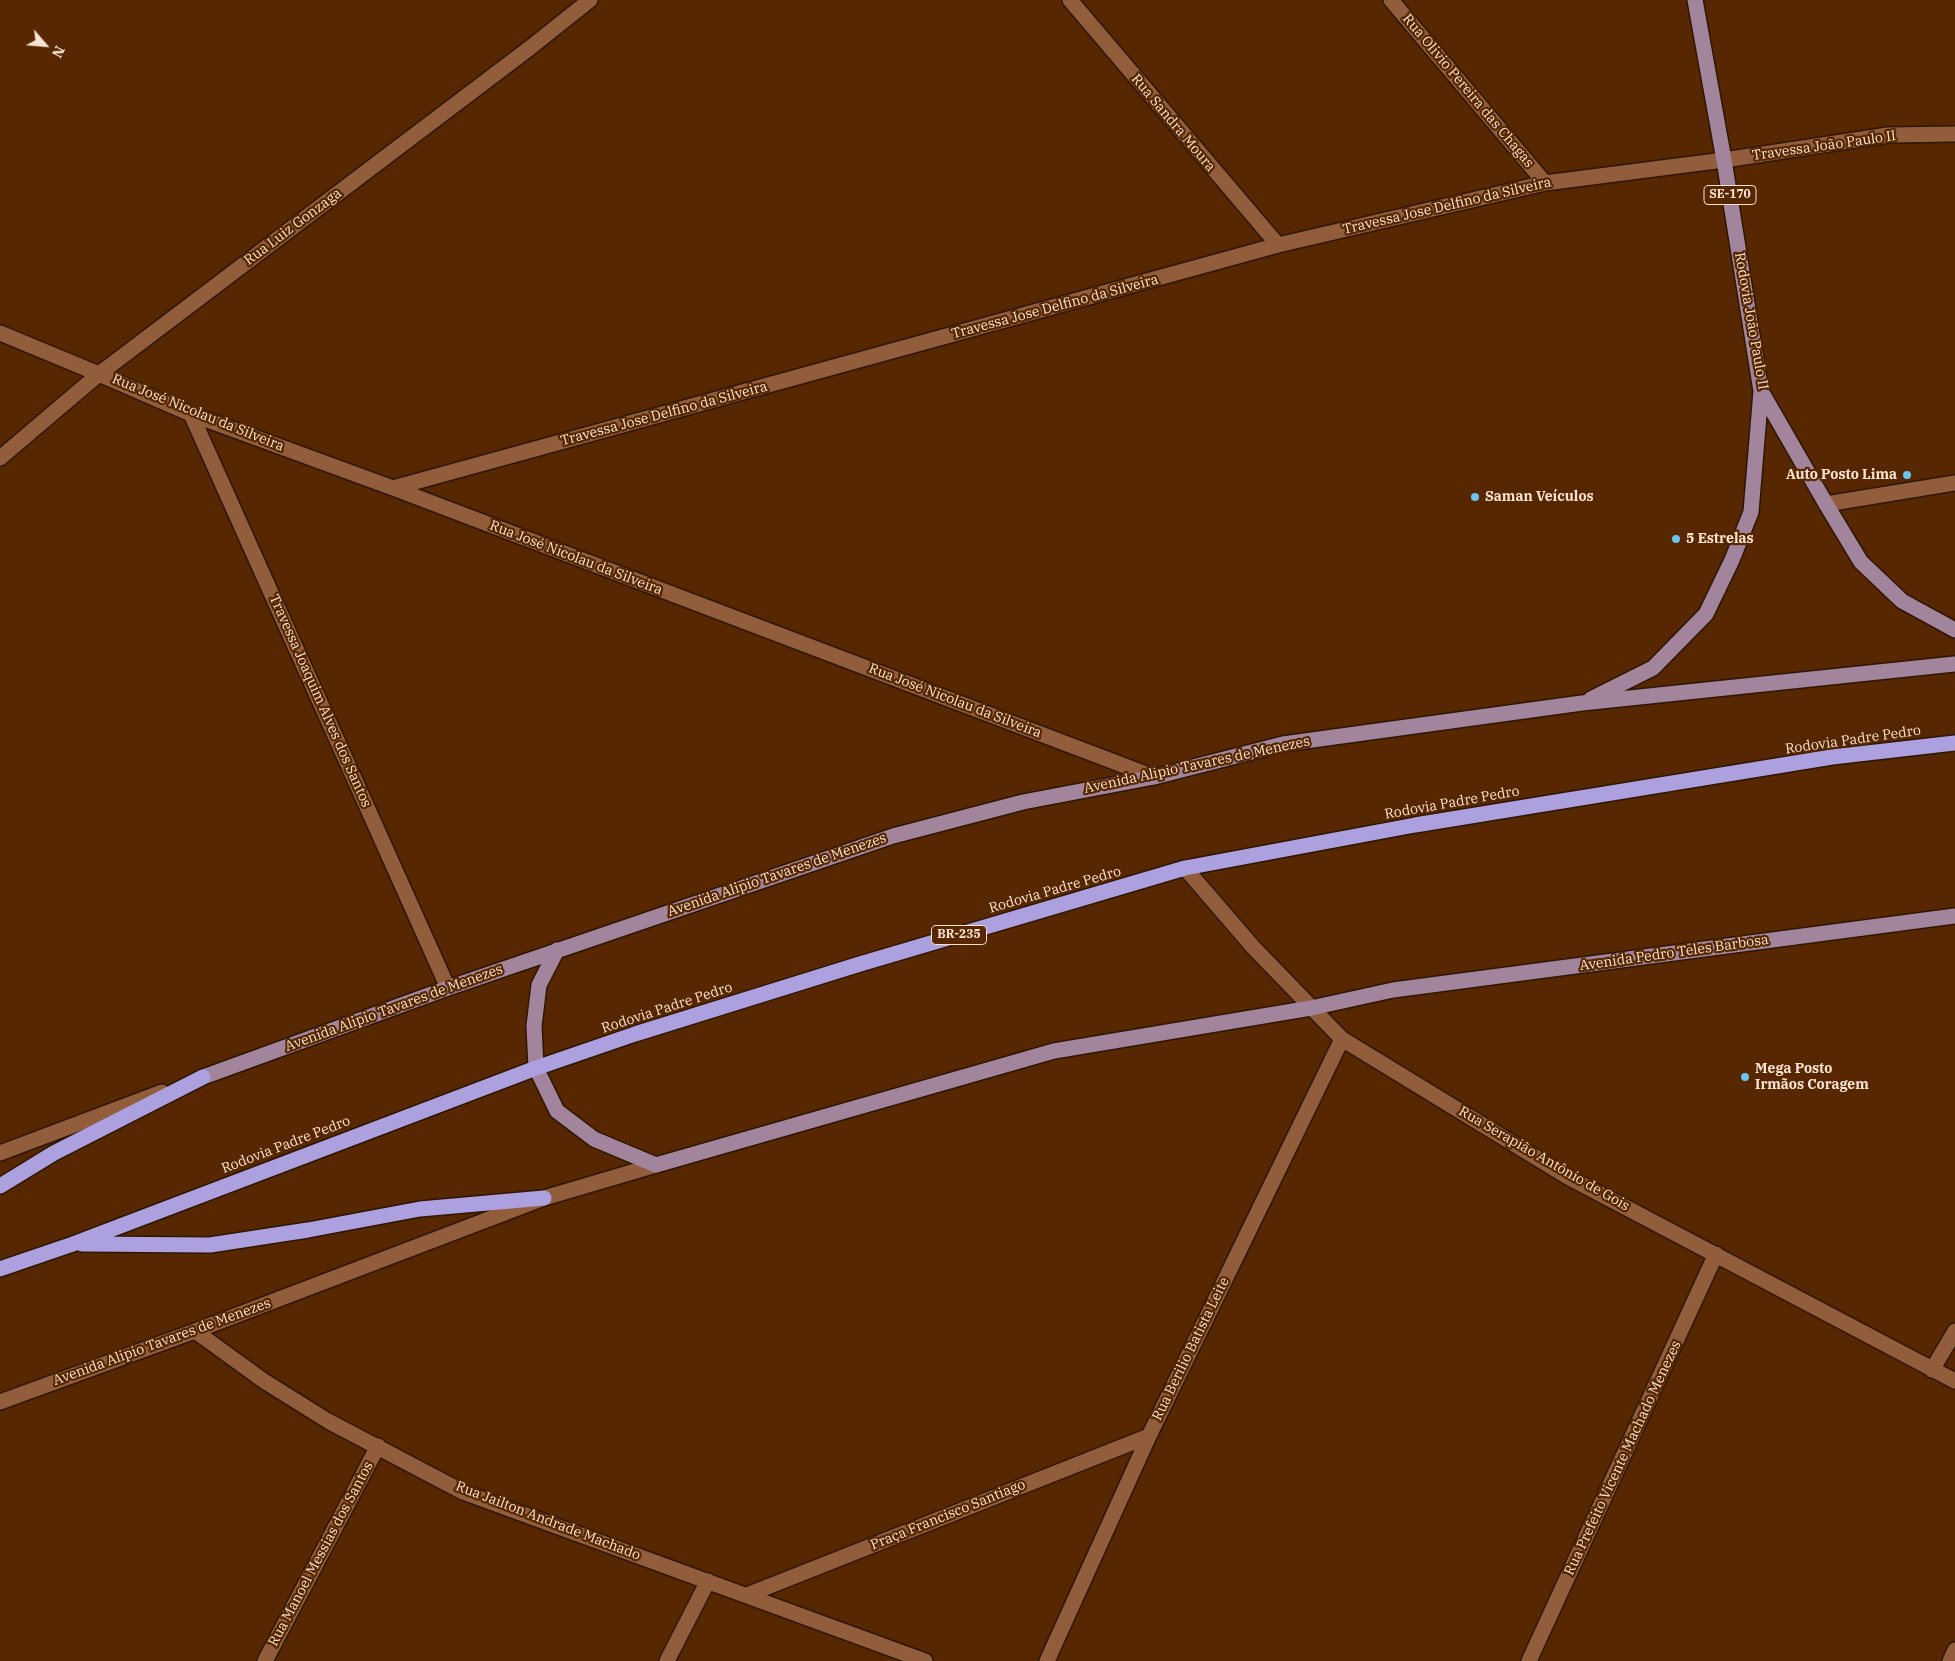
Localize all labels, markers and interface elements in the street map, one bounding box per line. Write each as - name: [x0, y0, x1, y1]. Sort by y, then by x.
- street label: Rua Olivio Pereira das Chagas: [1399, 11, 1537, 171]
- north arrow: [20, 20, 70, 70]
- text: N: [48, 43, 69, 61]
- street label: Rua Sandra Moura: [1127, 71, 1219, 175]
- street label: Travessa João Paulo II: [1751, 128, 1897, 164]
- street label: Travessa Jose Delfino da Silveira: [1341, 174, 1553, 238]
- street label: Rua Luiz Gonzaga: [241, 185, 345, 269]
- road number: SE-170: [1704, 186, 1756, 204]
- street label: Rodovia João Paulo II: [1731, 251, 1771, 391]
- street label: Travessa Jose Delfino da Silveira: [950, 271, 1160, 343]
- street label: Rua José Nicolau da Silveira: [110, 371, 286, 455]
- street label: Travessa Jose Delfino da Silveira: [559, 378, 769, 450]
- place label: Auto Posto Lima: [1786, 467, 1897, 483]
- marker: Auto Posto Lima: [1901, 469, 1913, 481]
- place label: Saman Veículos: [1485, 489, 1594, 505]
- marker: Saman Veículos: [1469, 491, 1481, 503]
- street label: Rua José Nicolau da Silveira: [487, 517, 665, 599]
- place label: 5 Estrelas: [1686, 531, 1754, 547]
- marker: 5 Estrelas: [1670, 533, 1682, 545]
- street label: Travessa Joaquim Alves dos Santos: [265, 592, 375, 810]
- street label: Rua José Nicolau da Silveira: [866, 660, 1044, 742]
- street label: Rodovia Padre Pedro: [1784, 722, 1922, 758]
- street label: Avenida Alipio Tavares de Menezes: [1083, 733, 1311, 797]
- street label: Rodovia Padre Pedro: [1383, 783, 1521, 823]
- street label: Avenida Alipio Tavares de Menezes: [665, 830, 889, 920]
- street label: Rodovia Padre Pedro: [987, 863, 1123, 917]
- road number: BR-235: [932, 926, 986, 944]
- street label: Avenida Pedro Teles Barbosa: [1578, 931, 1770, 975]
- street label: Avenida Alipio Tavares de Menezes: [283, 961, 505, 1055]
- street label: Rodovia Padre Pedro: [599, 979, 735, 1037]
- place label: Mega Posto Irmãos Coragem: [1755, 1061, 1869, 1094]
- marker: Mega Posto Irmãos Coragem: [1739, 1071, 1751, 1083]
- street label: Rua Serapião Antônio de Gois: [1456, 1103, 1632, 1215]
- street label: Rodovia Padre Pedro: [219, 1113, 353, 1177]
- street label: Rua Berilio Batista Leite: [1149, 1274, 1233, 1424]
- street label: Avenida Alipio Tavares de Menezes: [51, 1295, 273, 1389]
- street label: Rua Prefeito Vicente Machado Menezes: [1561, 1338, 1685, 1578]
- street label: Rua Manoel Messias dos Santos: [265, 1459, 377, 1649]
- street label: Praça Francisco Santiago: [868, 1476, 1028, 1554]
- street label: Rua Jailton Andrade Machado: [453, 1478, 643, 1564]

